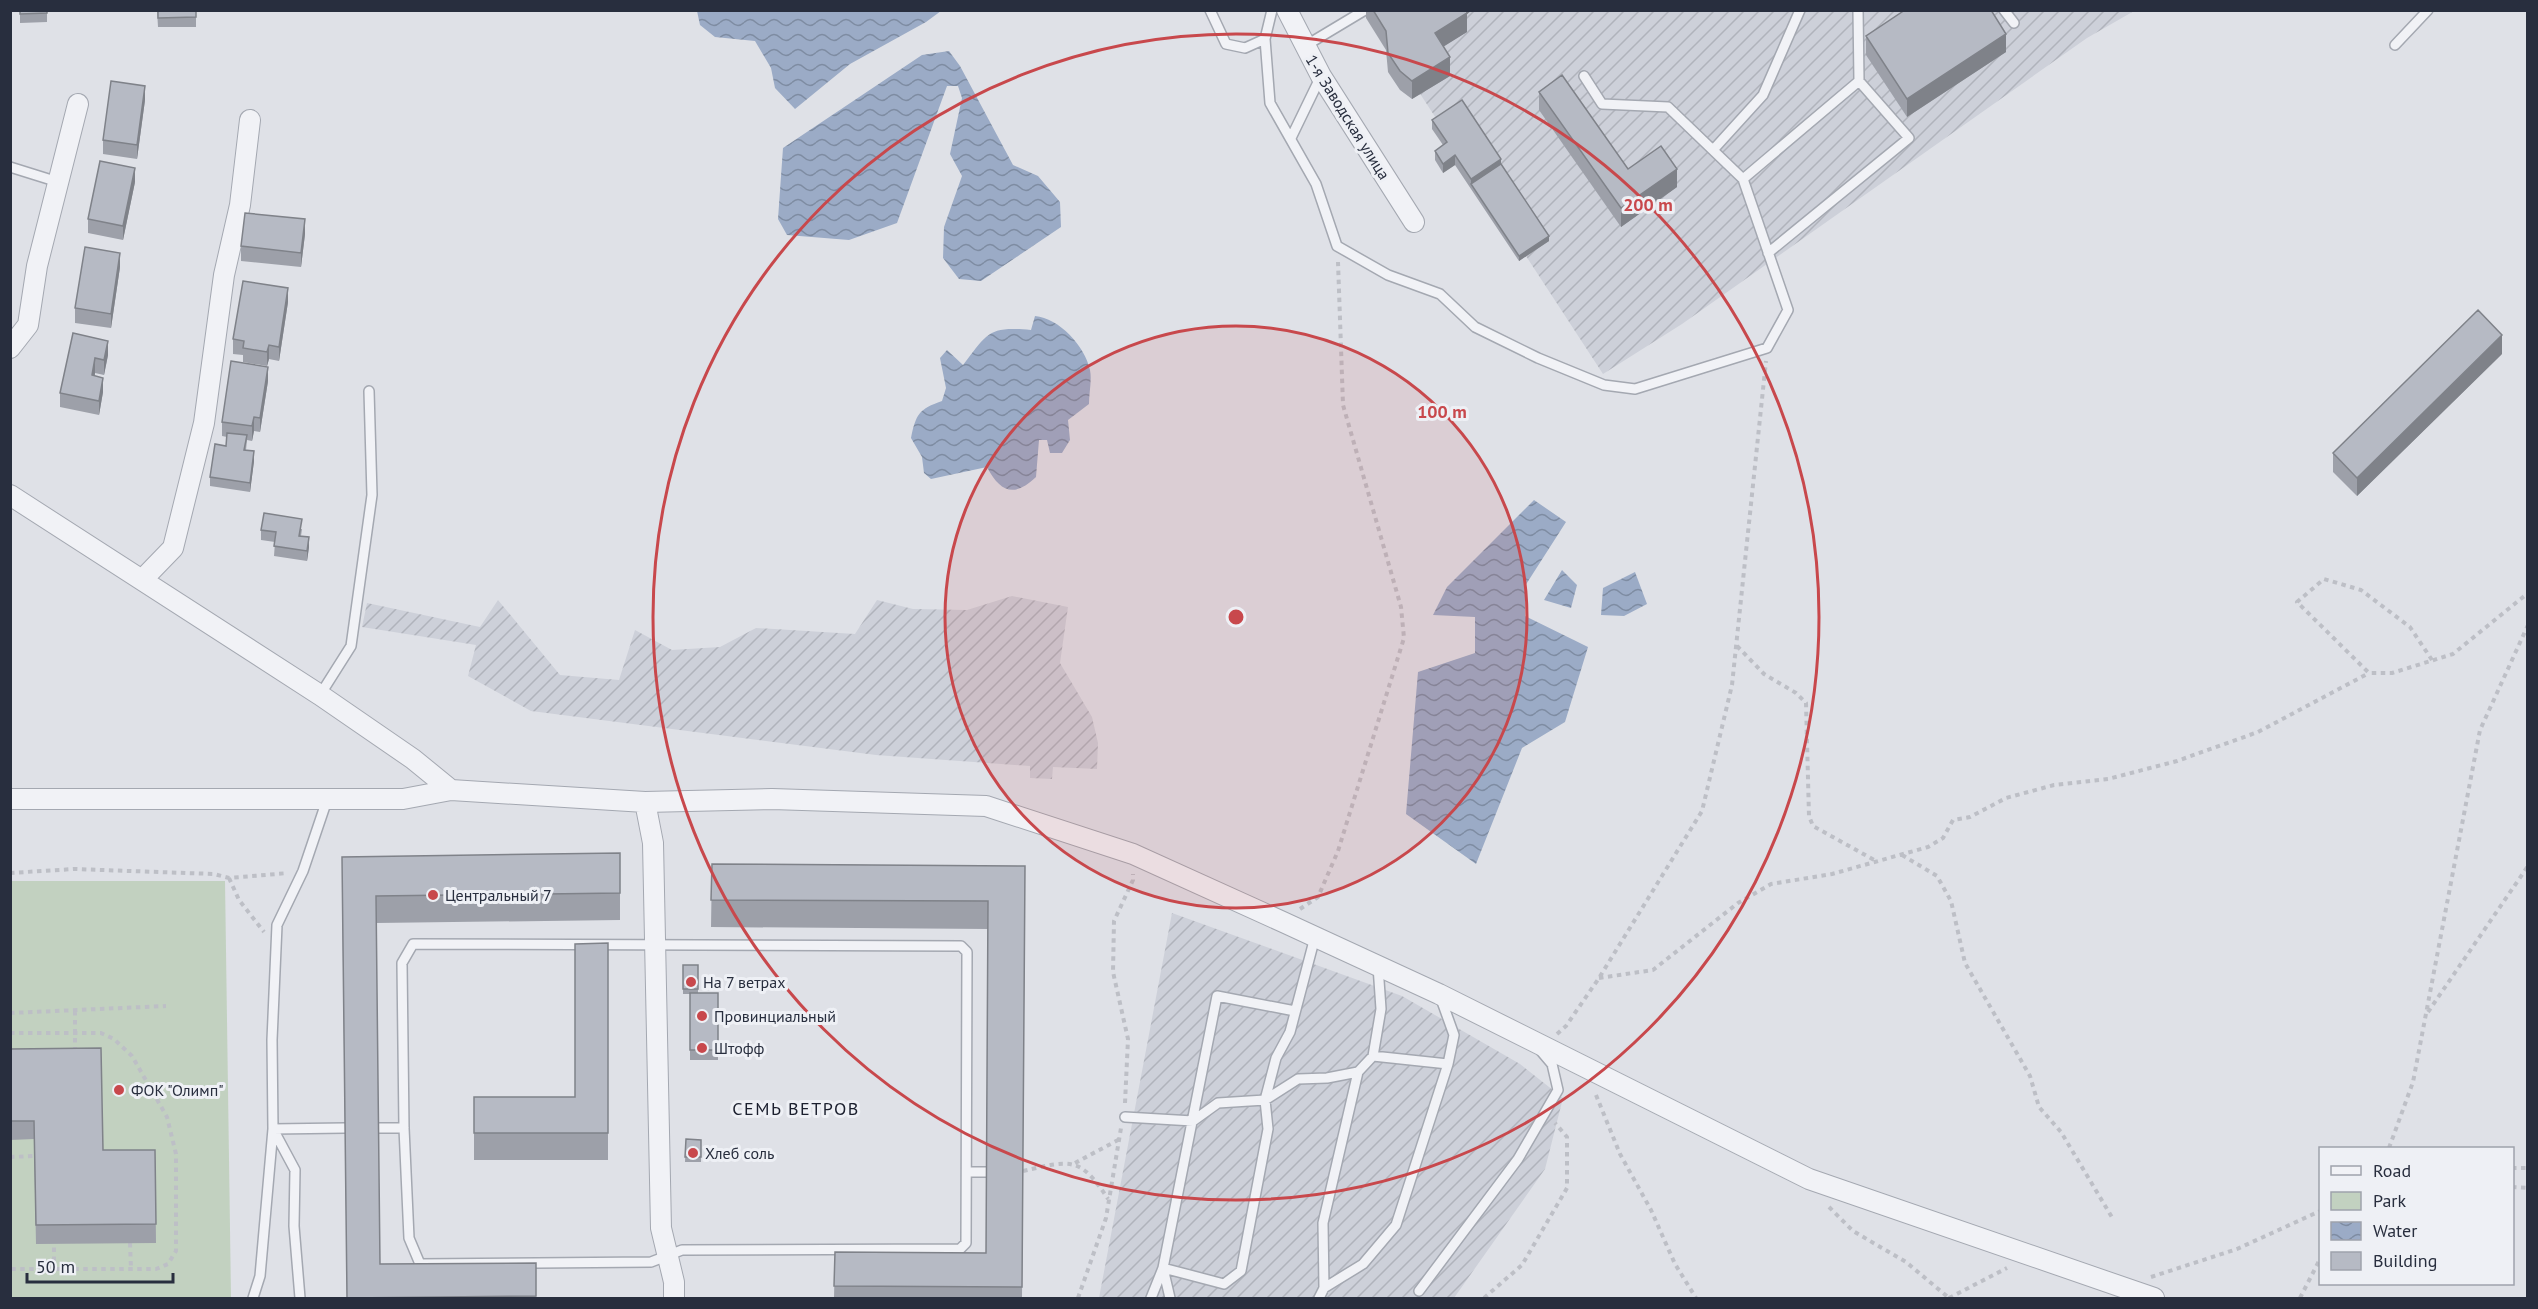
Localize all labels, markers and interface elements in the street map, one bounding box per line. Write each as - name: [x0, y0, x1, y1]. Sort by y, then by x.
- street label: 1-я Заводская улица: [1302, 51, 1394, 183]
- text: 200 m: [1623, 193, 1673, 216]
- text: 100 m: [1417, 400, 1467, 423]
- centre of rings: [1226, 607, 1246, 627]
- place label: Центральный 7: [445, 885, 552, 905]
- marker: Центральный 7: [426, 888, 440, 902]
- place label: На 7 ветрах: [703, 972, 785, 992]
- marker: На 7 ветрах: [684, 975, 698, 989]
- place label: Провинциальный: [714, 1006, 836, 1026]
- marker: Провинциальный: [695, 1009, 709, 1023]
- place label: Штофф: [714, 1038, 765, 1058]
- marker: Штофф: [695, 1041, 709, 1055]
- place label: ФОК "Олимп": [131, 1080, 224, 1100]
- marker: ФОК "Олимп": [112, 1083, 126, 1097]
- district label: СЕМЬ ВЕТРОВ: [732, 1097, 860, 1120]
- place label: Хлеб соль: [705, 1143, 774, 1163]
- marker: Хлеб соль: [686, 1146, 700, 1160]
- legend: [2319, 1147, 2514, 1285]
- text: Road: [2373, 1159, 2411, 1182]
- text: Park: [2373, 1189, 2406, 1212]
- text: Water: [2373, 1219, 2417, 1242]
- scale bar: [27, 1246, 172, 1284]
- text: Building: [2373, 1249, 2437, 1272]
- text: 50 m: [36, 1255, 75, 1278]

